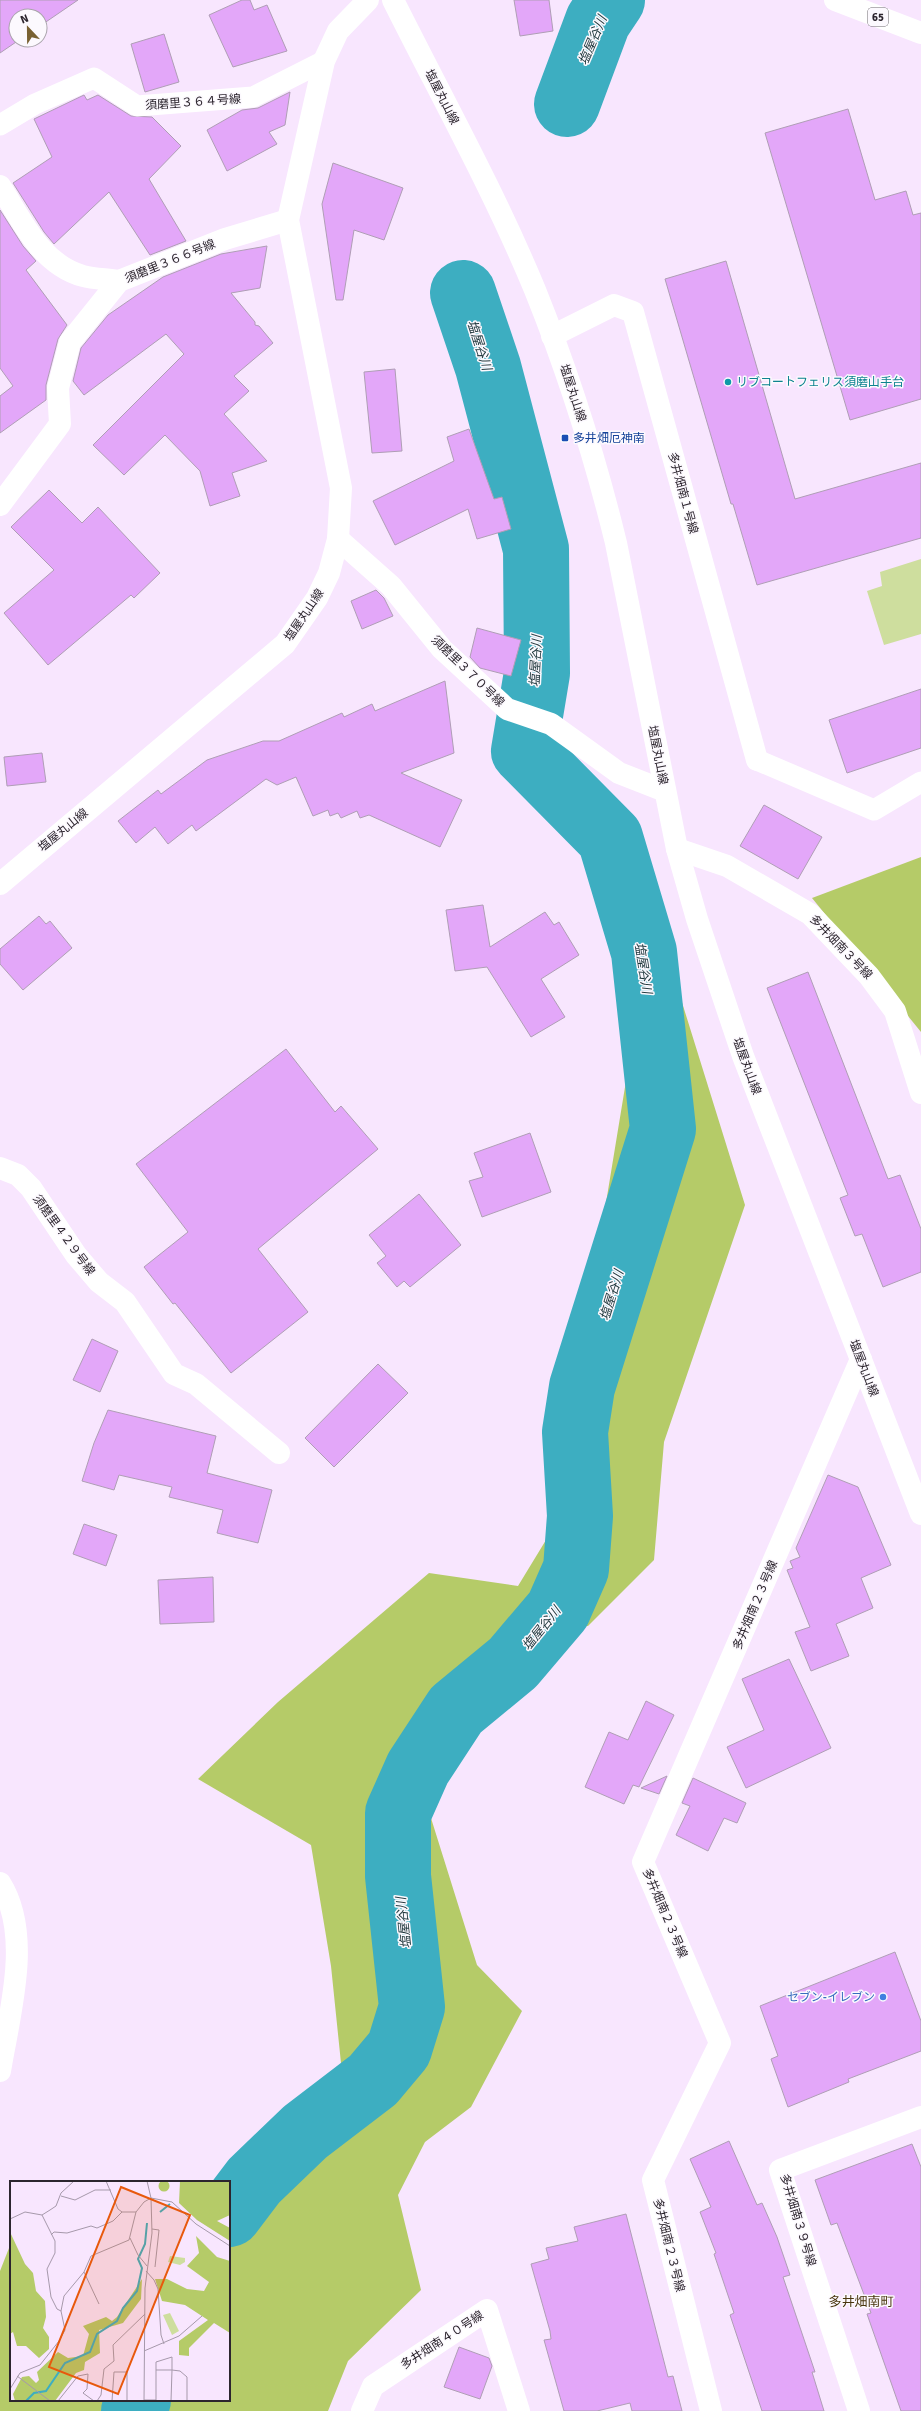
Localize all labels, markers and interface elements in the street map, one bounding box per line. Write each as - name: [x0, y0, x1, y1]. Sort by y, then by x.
- north arrow: [8, 8, 48, 48]
- road number: 65: [868, 8, 888, 26]
- water label: 塩屋谷川: [575, 11, 611, 67]
- text: N: [18, 12, 30, 27]
- street label: 塩屋丸山線: [421, 67, 462, 127]
- street label: 須磨里３６４号線: [145, 92, 241, 113]
- street label: 須磨里３６６号線: [123, 237, 218, 286]
- water label: 塩屋谷川: [463, 318, 495, 374]
- street label: 塩屋丸山線: [556, 362, 589, 424]
- place label: リブコートフェリス須磨山手台: [736, 375, 904, 390]
- marker: リブコートフェリス須磨山手台: [723, 377, 733, 387]
- place label: 多井畑厄神南: [573, 431, 645, 446]
- marker: 多井畑厄神南: [560, 433, 570, 443]
- street label: 多井畑南１号線: [664, 451, 701, 536]
- street label: 塩屋丸山線: [281, 586, 327, 644]
- street label: 須磨里３７０号線: [428, 633, 507, 710]
- water label: 塩屋谷川: [527, 633, 545, 687]
- street label: 塩屋丸山線: [644, 724, 671, 786]
- street label: 塩屋丸山線: [35, 806, 91, 855]
- street label: 多井畑南３号線: [806, 912, 875, 983]
- water label: 塩屋谷川: [631, 941, 655, 997]
- street label: 塩屋丸山線: [729, 1035, 764, 1097]
- street label: 須磨里４２９号線: [29, 1192, 98, 1279]
- water label: 塩屋谷川: [597, 1266, 628, 1323]
- street label: 塩屋丸山線: [846, 1337, 881, 1399]
- street label: 多井畑南２３号線: [730, 1558, 781, 1652]
- water label: 塩屋谷川: [519, 1602, 566, 1654]
- street label: 多井畑南２３号線: [639, 1866, 690, 1960]
- water label: 塩屋谷川: [393, 1894, 415, 1950]
- place label: セブン-イレブン: [787, 1990, 875, 2005]
- marker: セブン-イレブン: [878, 1992, 888, 2002]
- street label: 多井畑南３９号線: [776, 2172, 819, 2268]
- inset map: [10, 2181, 230, 2401]
- street label: 多井畑南２３号線: [650, 2197, 687, 2294]
- district label: 多井畑南町: [828, 2294, 894, 2310]
- street label: 多井畑南４０号線: [398, 2308, 487, 2373]

